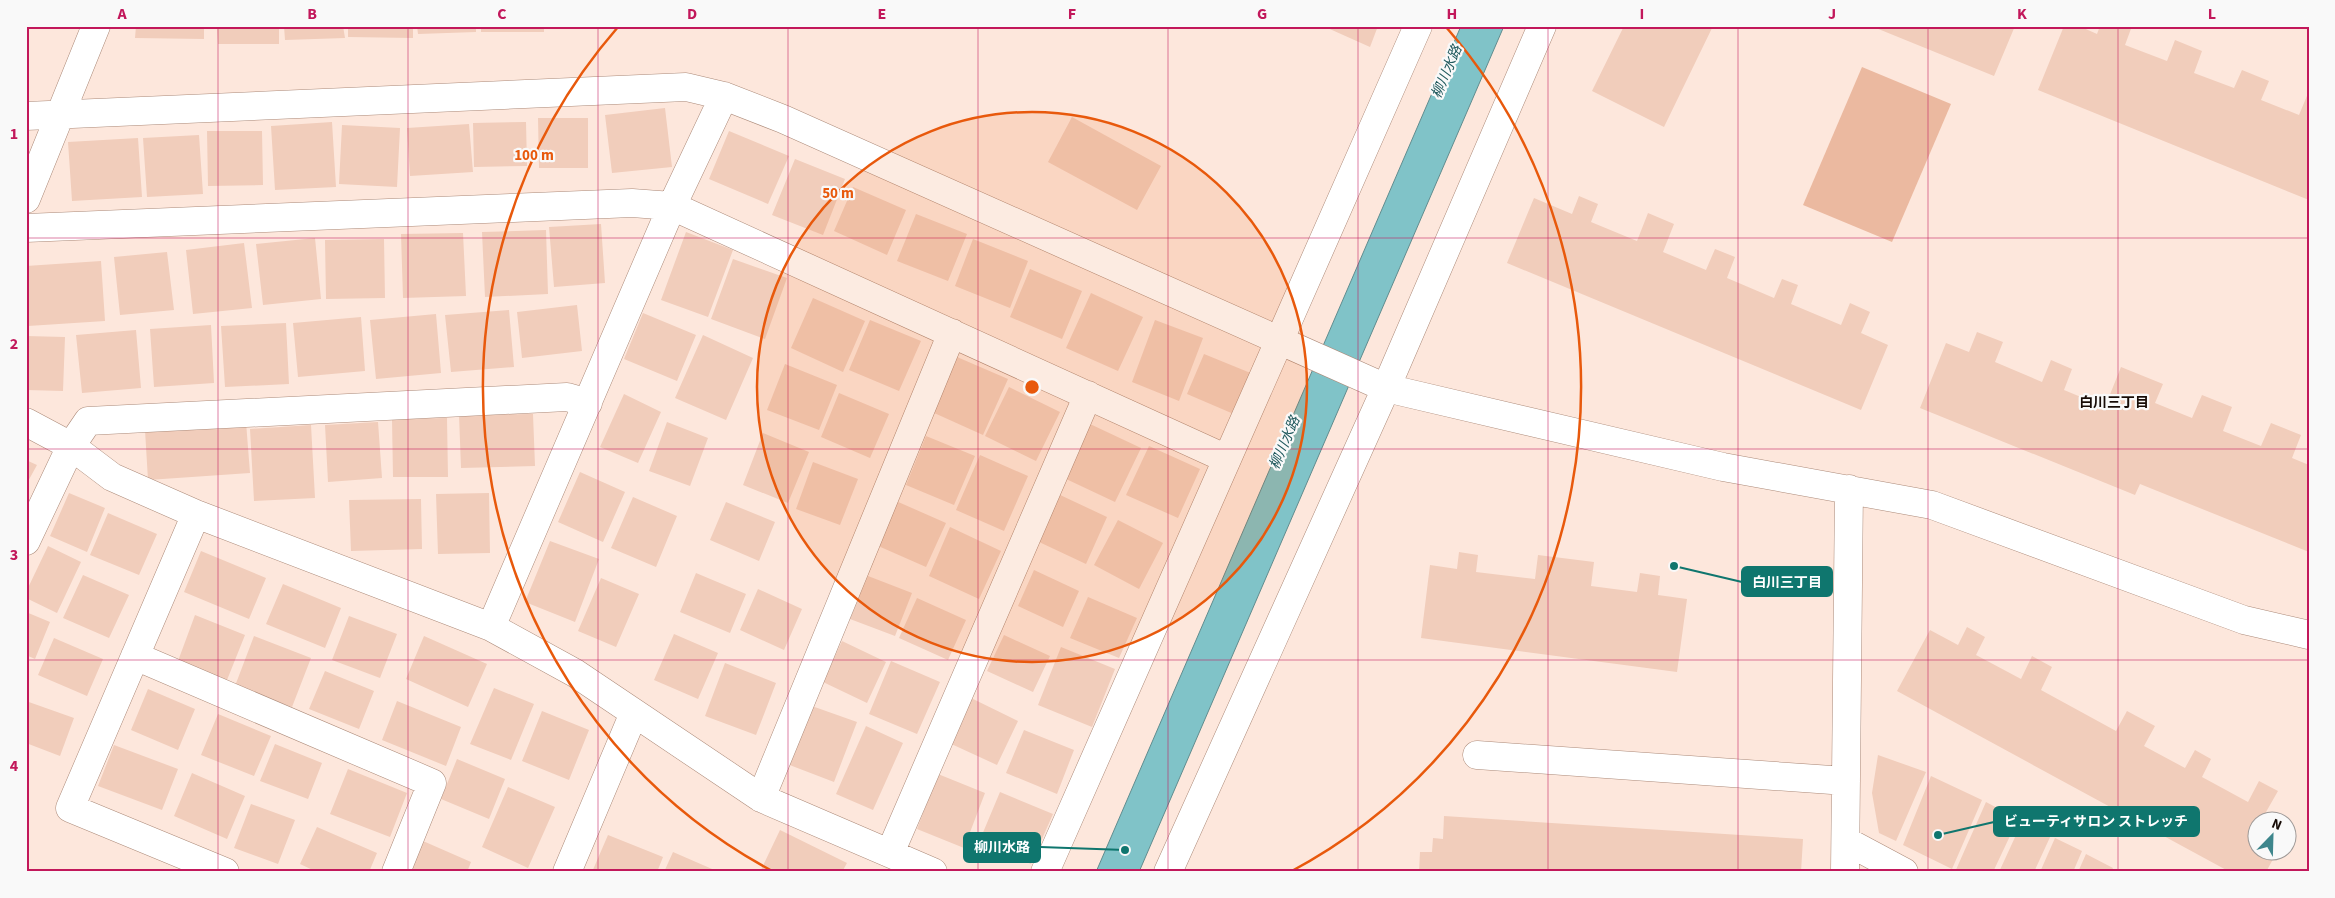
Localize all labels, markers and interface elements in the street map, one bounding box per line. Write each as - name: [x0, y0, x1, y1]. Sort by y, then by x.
- text: A: [116, 3, 127, 25]
- text: B: [307, 3, 317, 25]
- text: C: [497, 3, 507, 25]
- text: D: [687, 3, 697, 25]
- text: E: [878, 3, 886, 25]
- text: F: [1068, 3, 1076, 25]
- text: G: [1257, 3, 1267, 25]
- text: H: [1447, 3, 1457, 25]
- text: I: [1640, 3, 1644, 25]
- text: J: [1828, 3, 1836, 25]
- text: K: [2017, 3, 2027, 25]
- text: L: [2208, 3, 2216, 25]
- water label: 柳川水路: [1427, 41, 1468, 102]
- text: 1: [10, 123, 18, 145]
- text: 100 m: [514, 145, 554, 166]
- text: 50 m: [822, 183, 854, 204]
- text: 2: [10, 333, 18, 355]
- centre of rings: [1023, 378, 1041, 396]
- district label: 白川三丁目: [2079, 393, 2149, 413]
- water label: 柳川水路: [1265, 412, 1306, 473]
- text: 3: [10, 544, 18, 566]
- callout: 白川三丁目: [1742, 567, 1832, 596]
- text: 白川三丁目: [1752, 573, 1822, 593]
- text: 4: [10, 755, 19, 777]
- callout: ビューティサロン ストレッチ: [1994, 807, 2199, 836]
- north arrow: [2248, 810, 2298, 860]
- text: ビューティサロン ストレッチ: [2004, 812, 2188, 832]
- text: N: [2268, 814, 2285, 836]
- callout: 柳川水路: [964, 833, 1040, 862]
- text: 柳川水路: [974, 838, 1030, 858]

